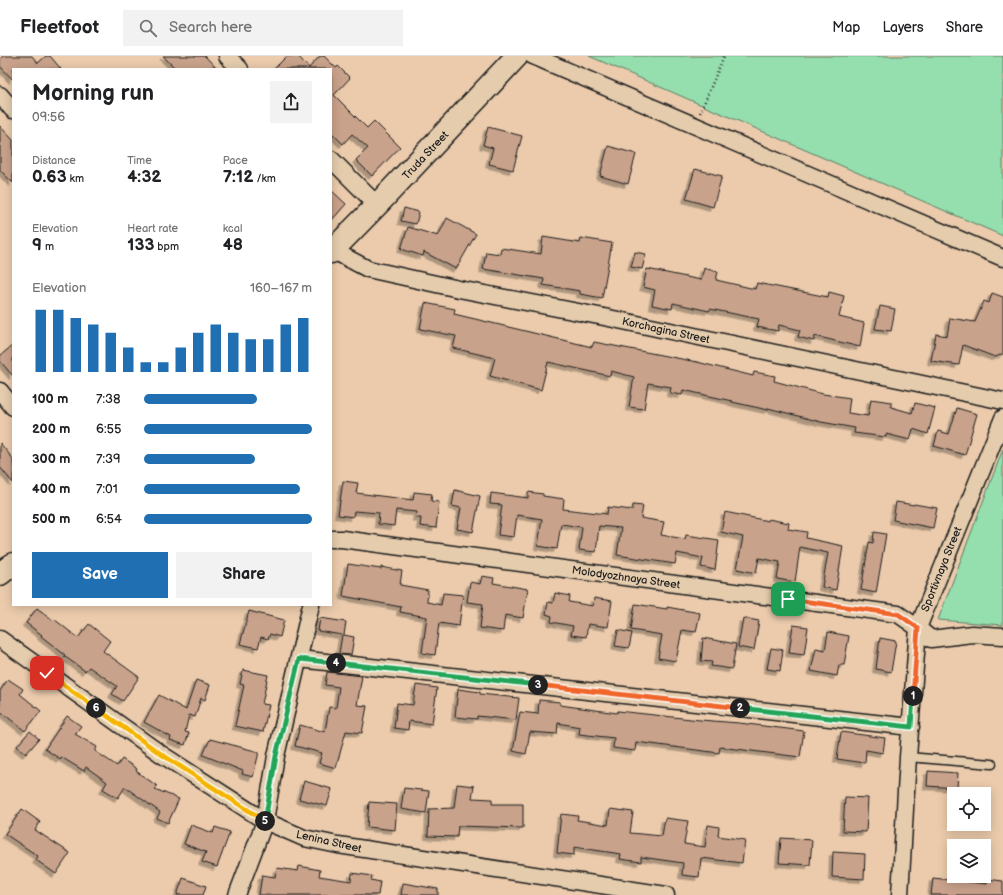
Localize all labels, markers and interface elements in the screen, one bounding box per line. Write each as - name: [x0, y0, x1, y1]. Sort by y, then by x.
- search box: [123, 10, 403, 46]
- text: Fleetfoot: [20, 16, 99, 39]
- icon: search: [137, 17, 159, 39]
- text: Search here: [169, 18, 252, 37]
- text: Map: [832, 19, 860, 36]
- text: Layers: [882, 19, 924, 36]
- text: Share: [946, 19, 983, 36]
- text: Morning run: [32, 80, 154, 107]
- button: share: [270, 81, 312, 123]
- text: 09:56: [32, 109, 65, 125]
- street label: Truda Street: [400, 128, 452, 182]
- text: Distance: [32, 154, 76, 167]
- text: Time: [127, 154, 152, 167]
- text: Pace: [223, 154, 248, 167]
- text: 0.63: [32, 167, 67, 187]
- text: 4:32: [127, 167, 162, 187]
- text: 7:12: [223, 167, 253, 187]
- text: km: [67, 172, 84, 185]
- text: /km: [253, 172, 276, 185]
- text: Elevation: [32, 222, 78, 235]
- text: Heart rate: [127, 222, 178, 235]
- text: kcal: [223, 222, 242, 235]
- text: 9: [32, 235, 42, 255]
- text: 133: [127, 235, 154, 255]
- text: 48: [223, 235, 243, 255]
- text: m: [42, 240, 54, 253]
- text: bpm: [154, 240, 179, 253]
- text: Elevation: [32, 280, 86, 296]
- text: 160–167 m: [250, 280, 312, 296]
- street label: Korchagina Street: [621, 315, 712, 346]
- text: 100 m: [32, 391, 68, 407]
- text: 7:38: [96, 391, 121, 407]
- text: 200 m: [32, 421, 70, 437]
- text: 6:55: [96, 421, 121, 437]
- text: 300 m: [32, 451, 70, 467]
- text: 7:39: [96, 451, 121, 467]
- text: 400 m: [32, 481, 70, 497]
- text: 7:01: [96, 481, 118, 497]
- text: 500 m: [32, 511, 70, 527]
- text: 6:54: [96, 511, 122, 527]
- street label: Sportivnaya Street: [918, 524, 965, 614]
- button: Save: [32, 552, 168, 598]
- button: Share: [176, 552, 312, 598]
- street label: Molodyozhnaya Street: [571, 563, 681, 592]
- pin: [771, 582, 805, 616]
- icon: arrive: [777, 588, 799, 610]
- pin: 4: [326, 653, 346, 673]
- pin: [30, 656, 64, 690]
- text: 4: [333, 656, 339, 669]
- icon: check: [36, 662, 58, 684]
- pin: 3: [528, 675, 548, 695]
- text: 3: [535, 678, 541, 691]
- pin: 1: [903, 686, 923, 706]
- text: 1: [911, 689, 915, 702]
- pin: 6: [86, 698, 106, 718]
- pin: 2: [730, 698, 750, 718]
- text: 6: [93, 701, 99, 714]
- text: 2: [737, 701, 743, 714]
- map controls: [947, 787, 991, 883]
- button: locate: [947, 787, 991, 831]
- pin: 5: [255, 811, 275, 831]
- text: 5: [262, 814, 268, 827]
- street label: Lenina Street: [295, 828, 363, 855]
- button: layers: [947, 839, 991, 883]

